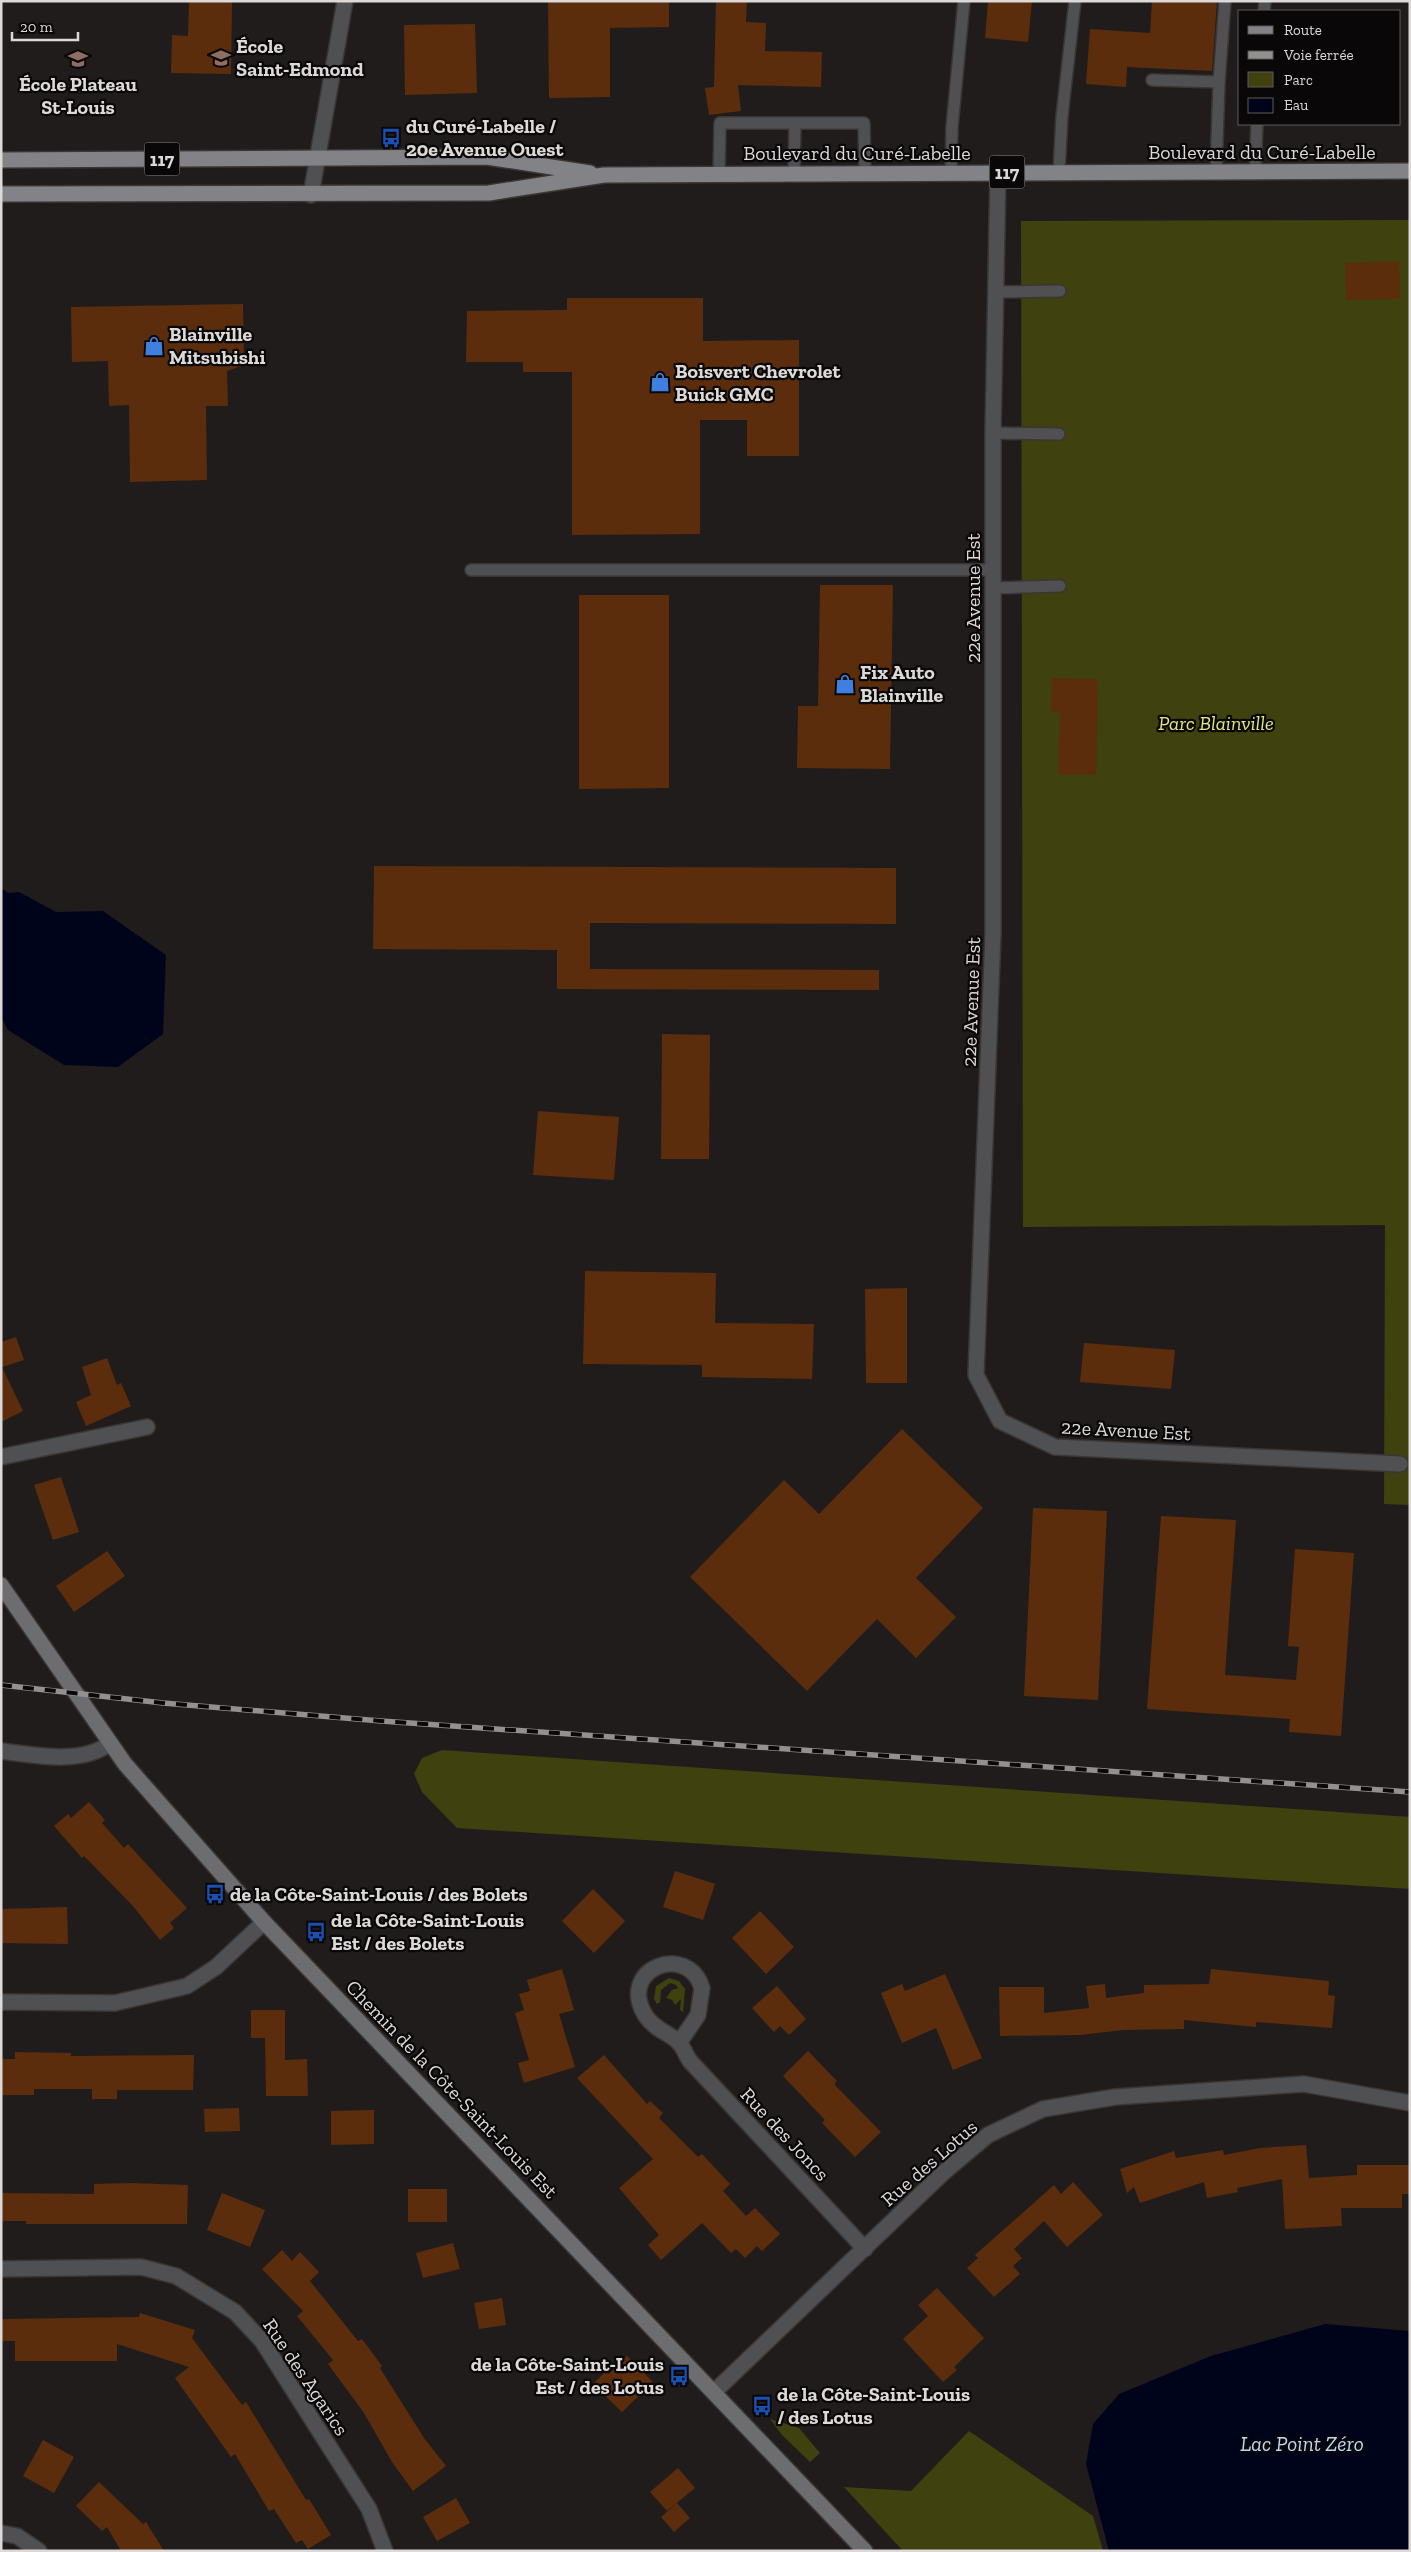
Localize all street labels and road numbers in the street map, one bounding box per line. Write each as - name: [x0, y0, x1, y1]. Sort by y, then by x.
- street label: Boulevard du Curé-Labelle: [1148, 140, 1376, 164]
- street label: Boulevard du Curé-Labelle: [743, 141, 971, 165]
- road number: 117: [144, 142, 180, 176]
- road number: 117: [990, 156, 1024, 188]
- street label: 22e Avenue Est: [961, 533, 985, 663]
- street label: 22e Avenue Est: [957, 936, 985, 1067]
- street label: 22e Avenue Est: [1061, 1415, 1192, 1445]
- street label: Chemin de la Côte-Saint-Louis Est: [341, 1975, 563, 2204]
- street label: Rue des Joncs: [736, 2082, 834, 2186]
- street label: Rue des Lotus: [876, 2115, 982, 2211]
- street label: Rue des Agarics: [258, 2314, 354, 2440]

